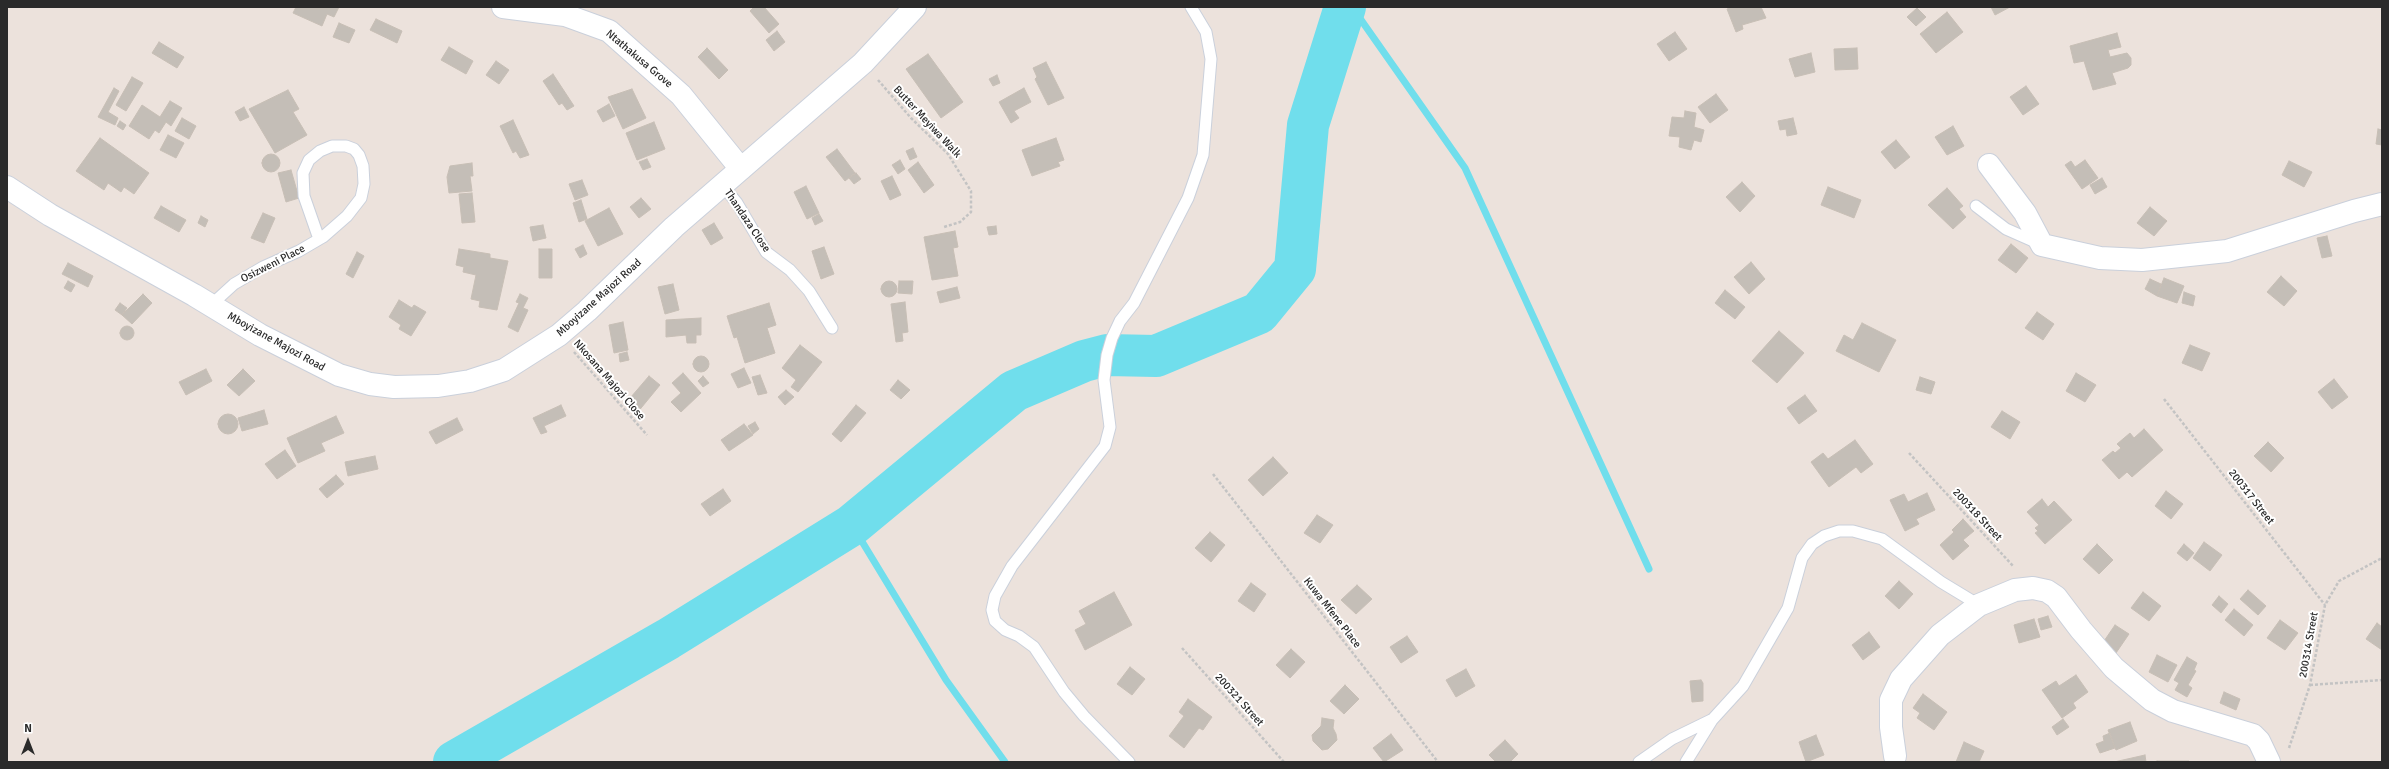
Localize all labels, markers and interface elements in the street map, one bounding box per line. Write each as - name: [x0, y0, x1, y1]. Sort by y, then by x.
- street label: Ntathakusa Grove: [603, 27, 675, 91]
- street label: Butter Meyiwa Walk: [890, 83, 964, 161]
- street label: Thandaza Close: [721, 187, 773, 255]
- street label: Osizweni Place: [239, 242, 307, 286]
- street label: Mboyizane Majozi Road: [554, 256, 644, 340]
- street label: Mboyizane Majozi Road: [225, 310, 327, 374]
- street label: Nkosana Majozi Close: [571, 337, 647, 423]
- street label: 200317 Street: [2225, 467, 2277, 527]
- street label: 200318 Street: [1949, 486, 2005, 544]
- street label: Kuwa Mfene Place: [1300, 575, 1364, 651]
- street label: 200314 Street: [2297, 611, 2321, 679]
- street label: 200321 Street: [1212, 671, 1266, 729]
- north arrow: [8, 721, 48, 761]
- text: N: [24, 722, 32, 735]

